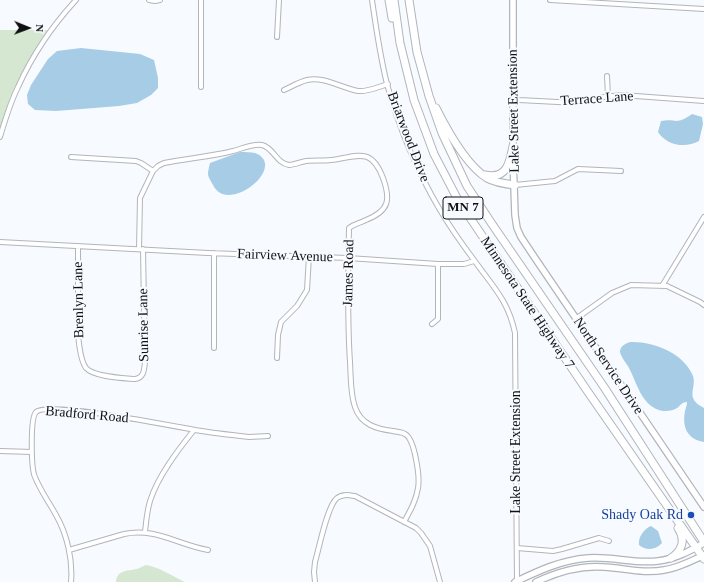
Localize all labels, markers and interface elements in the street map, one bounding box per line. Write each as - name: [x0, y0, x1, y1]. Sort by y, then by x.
- north arrow: [8, 8, 48, 48]
- text: N: [34, 24, 46, 32]
- street label: Lake Street Extension: [505, 49, 523, 173]
- street label: Terrace Lane: [560, 88, 634, 110]
- street label: Briarwood Drive: [383, 90, 433, 184]
- road number: MN 7: [443, 197, 483, 219]
- street label: Minnesota State Highway 7: [476, 234, 578, 372]
- street label: James Road: [340, 239, 358, 307]
- street label: Fairview Avenue: [237, 246, 333, 266]
- street label: Brenlyn Lane: [70, 262, 88, 338]
- street label: Sunrise Lane: [135, 288, 153, 362]
- street label: North Service Drive: [569, 314, 647, 418]
- street label: Lake Street Extension: [508, 390, 524, 514]
- street label: Bradford Road: [45, 403, 129, 427]
- place label: Shady Oak Rd: [601, 507, 683, 523]
- marker: Shady Oak Rd: [686, 510, 696, 520]

